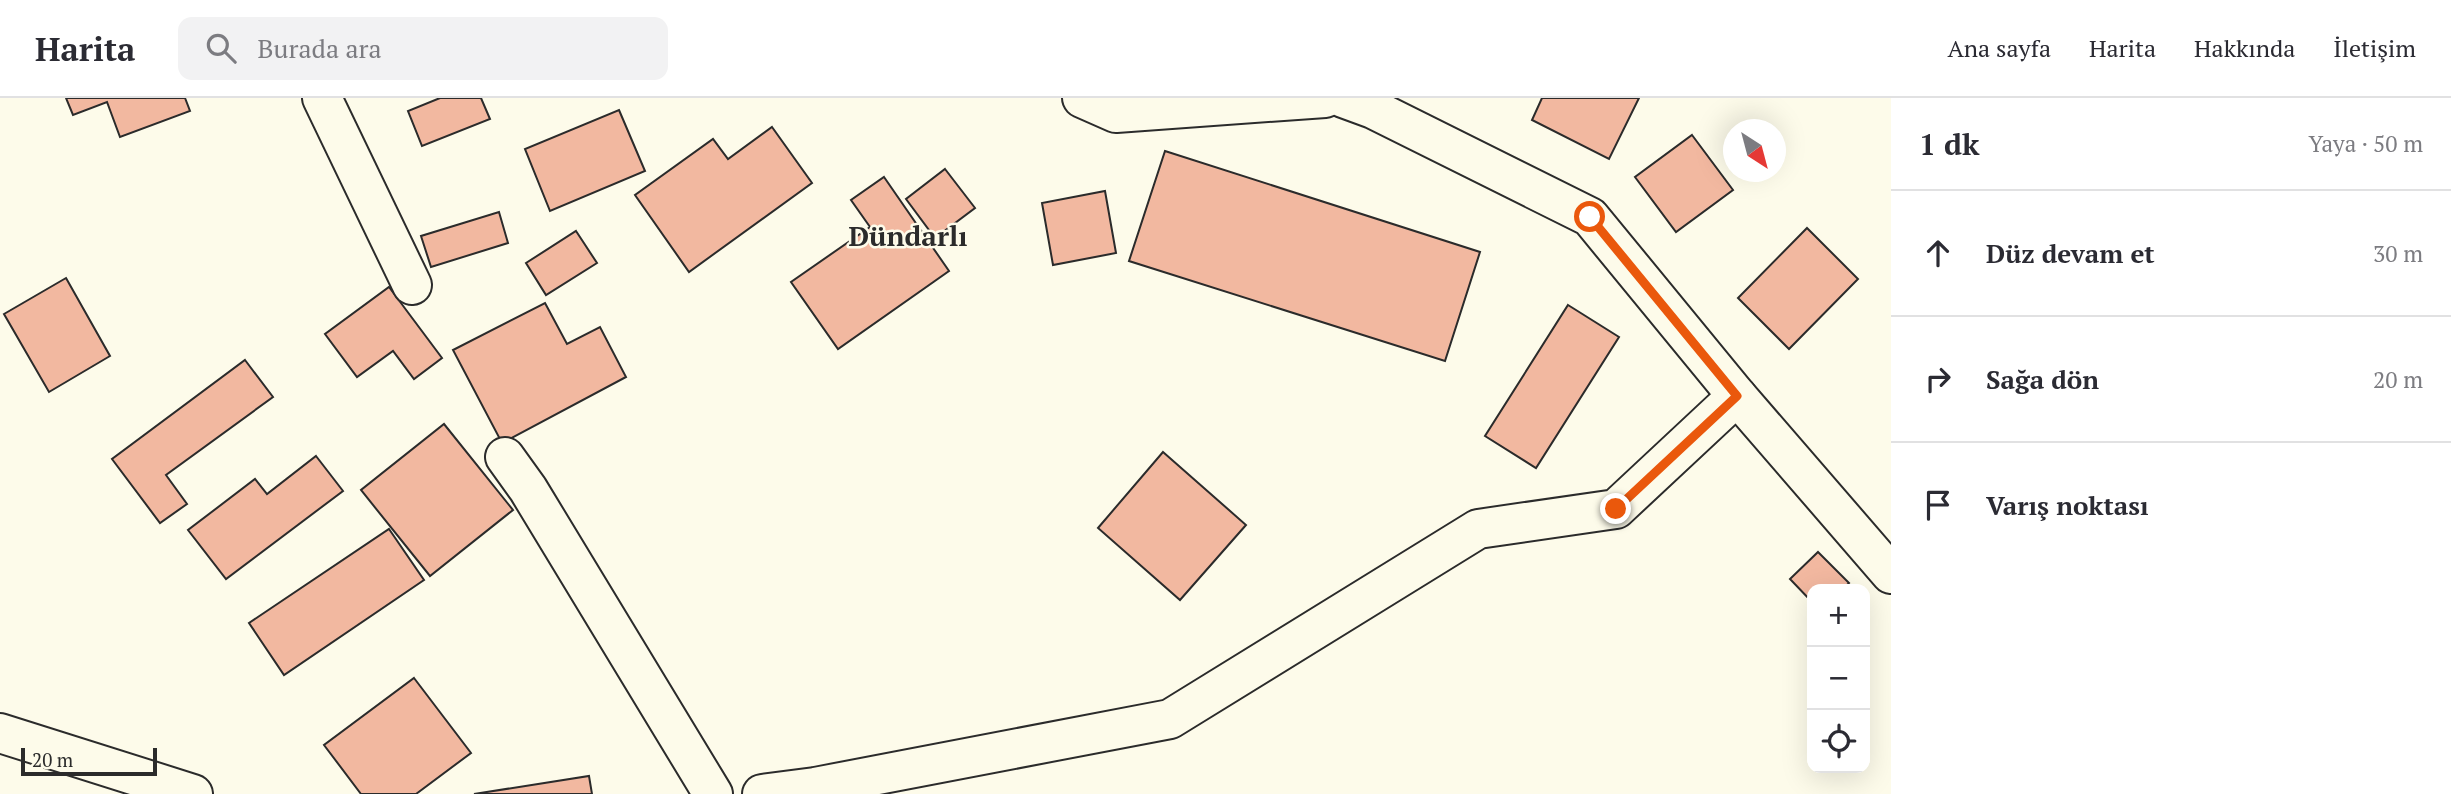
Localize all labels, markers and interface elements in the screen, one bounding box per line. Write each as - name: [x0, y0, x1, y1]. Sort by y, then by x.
- search box: [178, 17, 668, 80]
- text: Harita: [35, 27, 136, 70]
- icon: search: [202, 29, 240, 67]
- text: Burada ara: [258, 31, 382, 65]
- text: Ana sayfa: [1947, 32, 2051, 64]
- text: Harita: [2089, 32, 2156, 64]
- text: Hakkında: [2194, 32, 2295, 64]
- text: İletişim: [2333, 32, 2416, 64]
- north arrow: [1723, 119, 1786, 182]
- text: 1 dk: [1919, 124, 1980, 164]
- text: Yaya · 50 m: [2309, 128, 2423, 159]
- route start: [1574, 201, 1605, 232]
- district label: Dündarlı: [848, 217, 968, 254]
- icon: ahead: [1919, 234, 1957, 272]
- text: Düz devam et: [1986, 236, 2155, 270]
- text: 30 m: [2373, 238, 2423, 269]
- icon: right: [1919, 360, 1957, 398]
- text: Sağa dön: [1986, 362, 2099, 396]
- text: 20 m: [2373, 364, 2423, 395]
- icon: arrive: [1919, 486, 1957, 524]
- text: Varış noktası: [1986, 488, 2149, 522]
- route end: [1600, 493, 1631, 524]
- map controls: [1807, 584, 1870, 773]
- button: +: [1807, 584, 1870, 647]
- button: −: [1807, 647, 1870, 710]
- button: locate: [1807, 710, 1870, 773]
- scale bar: [21, 745, 158, 777]
- text: 20 m: [32, 747, 73, 772]

